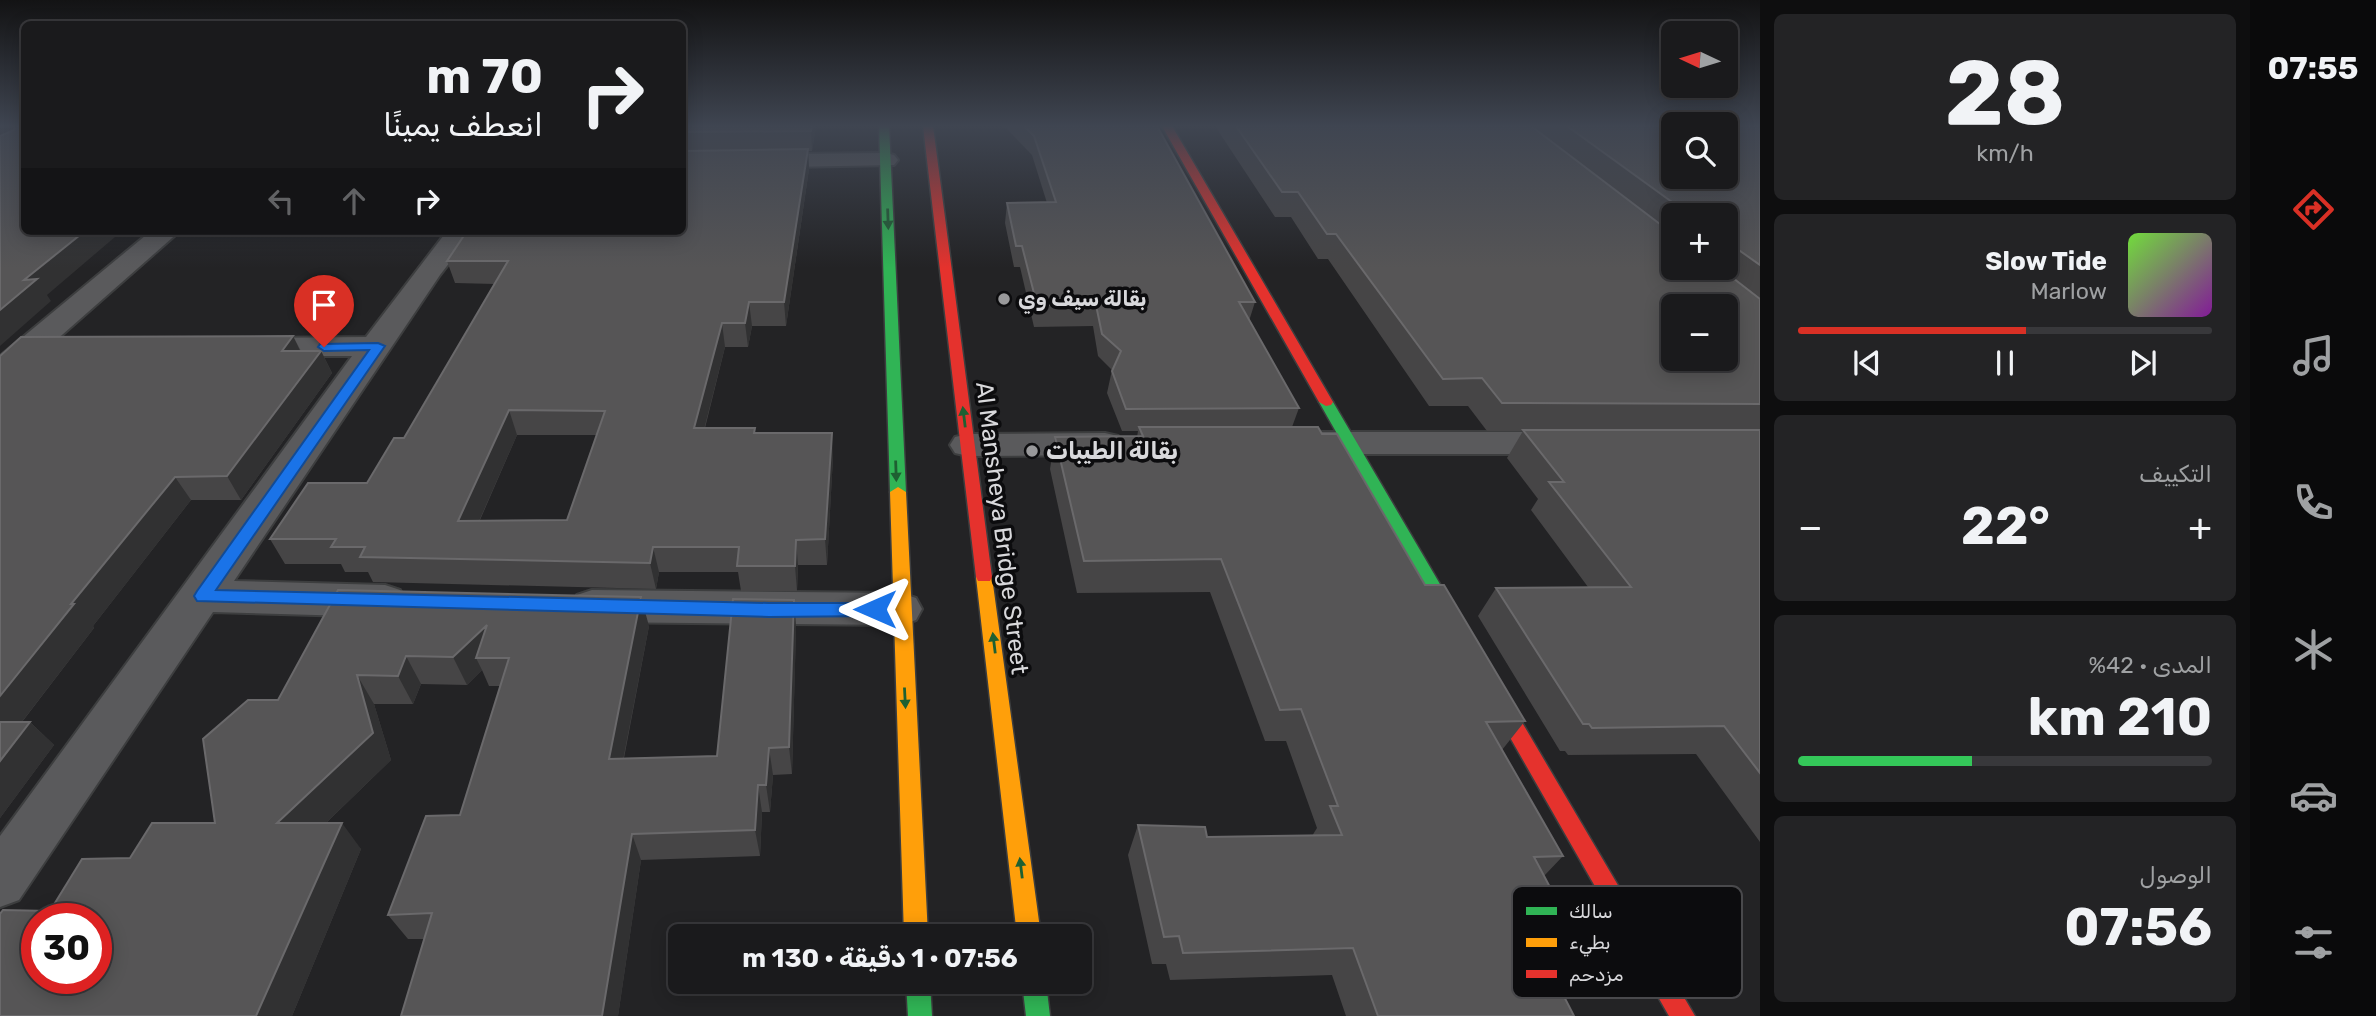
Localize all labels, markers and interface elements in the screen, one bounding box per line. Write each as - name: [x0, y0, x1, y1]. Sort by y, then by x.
- north arrow: [1661, 21, 1738, 98]
- map controls: [1661, 21, 1738, 371]
- text: 28: [1945, 39, 2065, 147]
- text: 70 m: [426, 47, 543, 105]
- icon: right: [567, 49, 658, 140]
- text: 07:55: [2268, 49, 2358, 87]
- text: انعطف يمينًا: [383, 106, 543, 144]
- button: search: [1661, 112, 1738, 189]
- text: km/h: [1976, 139, 2034, 167]
- icon: left: [262, 182, 300, 220]
- icon: ahead: [335, 182, 373, 220]
- icon: right: [408, 182, 446, 220]
- icon: directions: [2289, 185, 2338, 234]
- button: +: [1661, 203, 1738, 280]
- one-way arrow: [882, 208, 893, 230]
- text: Slow Tide: [1985, 246, 2107, 277]
- pin: [294, 275, 354, 347]
- text: Marlow: [2030, 277, 2107, 305]
- icon: arrive: [305, 286, 343, 324]
- place label: بقالة سيف وي: [1018, 286, 1147, 314]
- marker: بقالة سيف وي: [996, 291, 1012, 307]
- button: −: [1661, 294, 1738, 371]
- icon: music: [2289, 331, 2338, 380]
- icon: previous: [1848, 344, 1886, 382]
- icon: pause: [1986, 344, 2024, 382]
- icon: next: [2124, 344, 2162, 382]
- street label: Al Mansheya Bridge Street: [970, 380, 1034, 676]
- one-way arrow: [959, 406, 970, 428]
- place label: بقالة الطيبات: [1046, 437, 1178, 465]
- marker: بقالة الطيبات: [1024, 443, 1040, 459]
- one-way arrow: [890, 460, 901, 482]
- text: التكييف: [2139, 460, 2212, 488]
- icon: phone: [2289, 478, 2338, 527]
- text: 22°: [1961, 495, 2050, 557]
- text: −: [1798, 504, 1823, 550]
- text: +: [2188, 504, 2212, 550]
- position arrow: [838, 572, 912, 646]
- icon: climate: [2289, 625, 2338, 674]
- one-way arrow: [989, 631, 1000, 653]
- text: المدى · 42%: [2088, 651, 2212, 679]
- text: 210 km: [2028, 686, 2212, 748]
- one-way arrow: [900, 687, 911, 709]
- icon: car: [2289, 771, 2338, 820]
- one-way arrow: [1015, 857, 1026, 879]
- text: الوصول: [2140, 861, 2212, 889]
- legend: [1512, 886, 1742, 998]
- text: 07:56: [2064, 896, 2212, 958]
- text: سالك: [1569, 900, 1613, 923]
- speed limit sign: 30: [21, 903, 112, 994]
- icon: filters: [2289, 918, 2338, 967]
- text: بطيء: [1569, 931, 1611, 957]
- text: 07:56 · 1 دقيقة · 130 m: [742, 943, 1018, 974]
- text: مزدحم: [1569, 963, 1624, 987]

